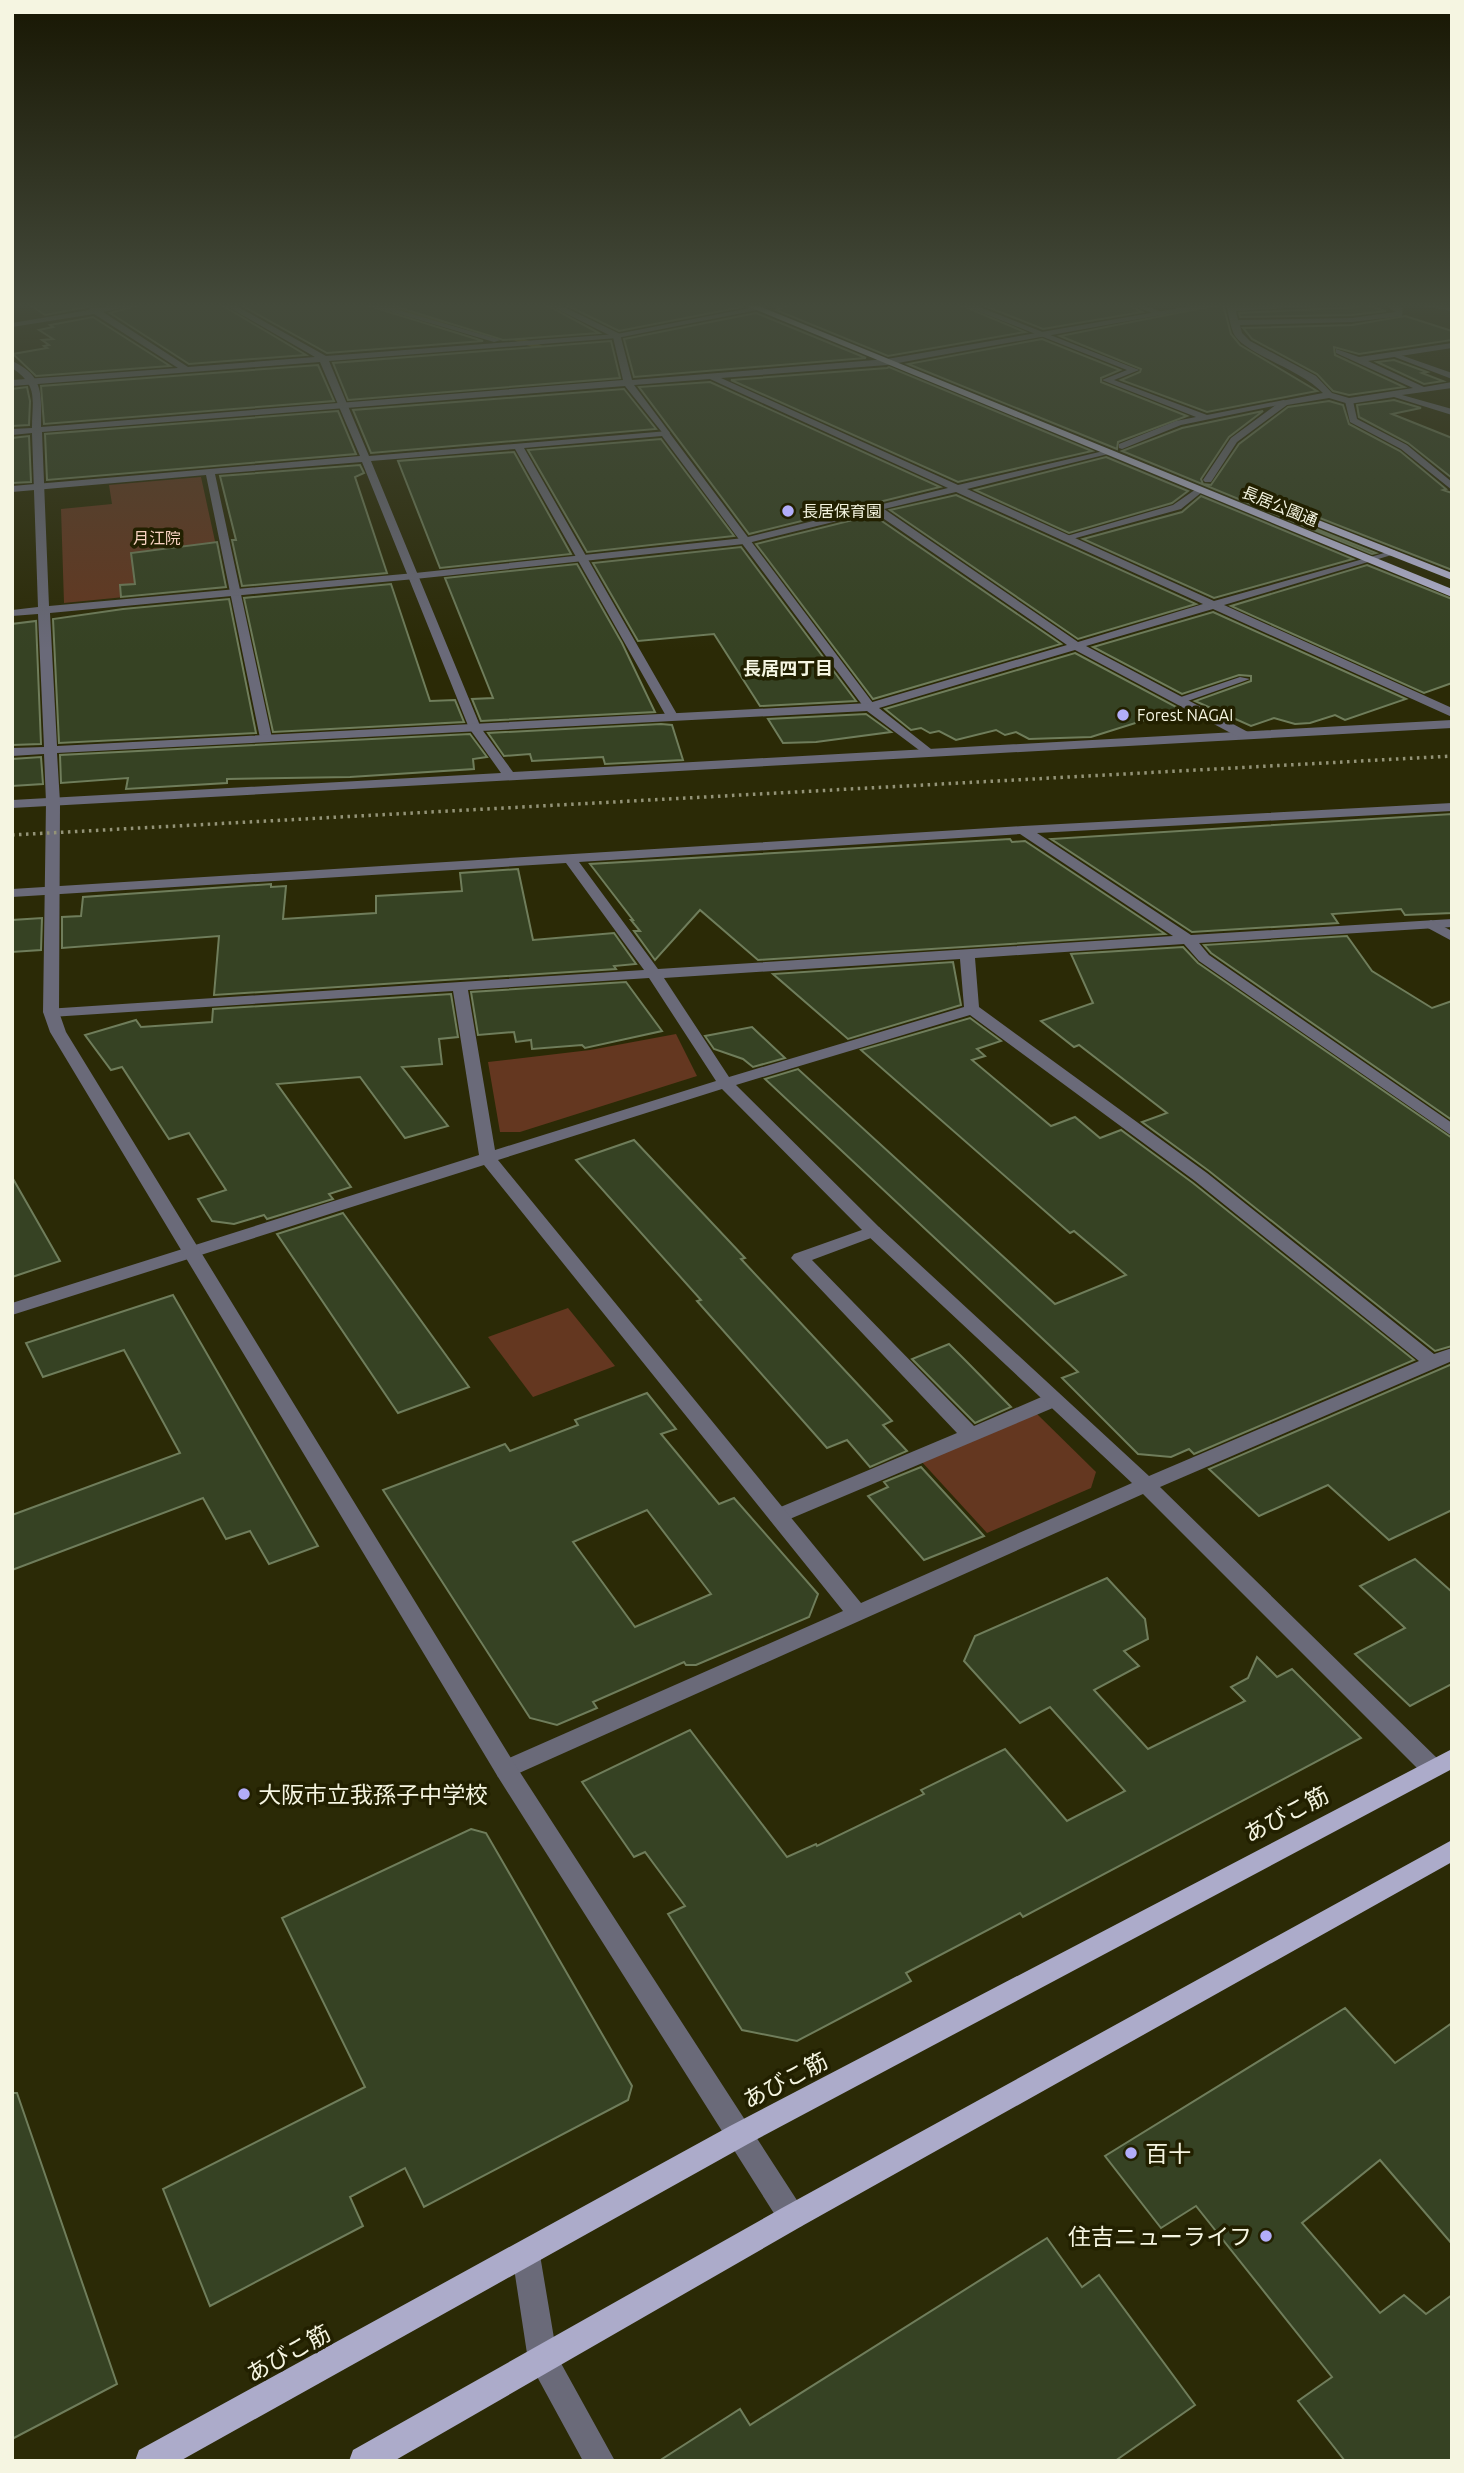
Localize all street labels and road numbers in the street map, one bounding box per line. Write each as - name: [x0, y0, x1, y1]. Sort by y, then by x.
- street label: 長居公園通: [1240, 483, 1320, 529]
- street label: あびこ筋: [1240, 1781, 1332, 1847]
- street label: あびこ筋: [739, 2047, 831, 2113]
- street label: あびこ筋: [242, 2320, 334, 2386]

